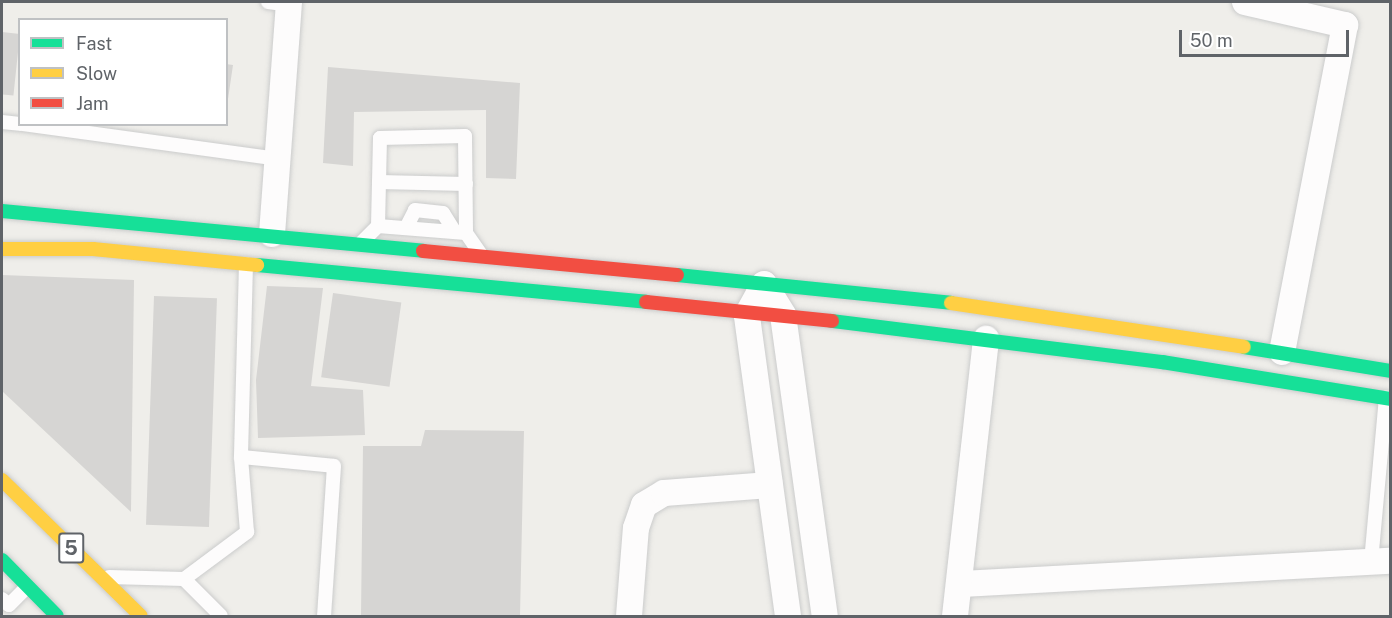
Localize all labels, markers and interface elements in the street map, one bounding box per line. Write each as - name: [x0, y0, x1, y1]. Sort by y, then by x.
- legend: [18, 18, 228, 126]
- scale bar: [1182, 18, 1352, 56]
- text: 50 m: [1190, 30, 1233, 51]
- text: Fast: [76, 33, 112, 54]
- text: Slow: [76, 63, 117, 84]
- text: Jam: [76, 93, 109, 114]
- road number: 5: [58, 531, 84, 565]

